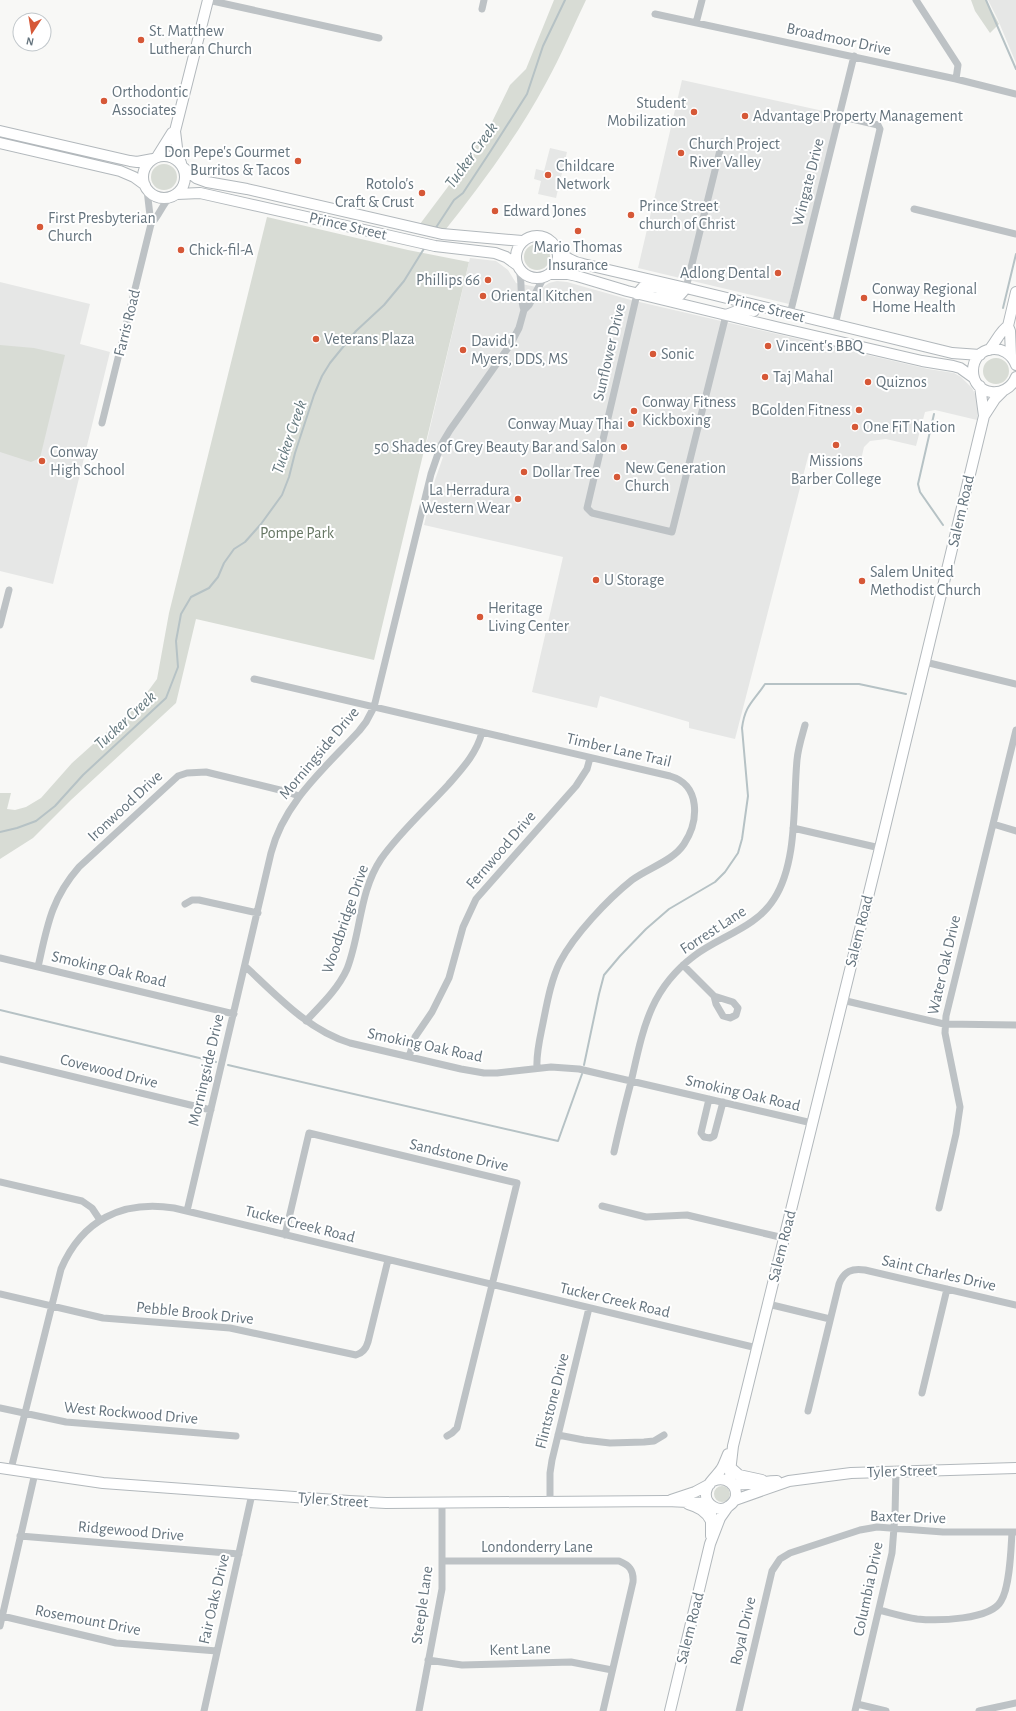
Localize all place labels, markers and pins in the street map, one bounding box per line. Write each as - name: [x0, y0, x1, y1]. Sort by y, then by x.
- place label: St. Matthew Lutheran Church: [149, 23, 252, 57]
- marker: St. Matthew Lutheran Church: [136, 35, 146, 45]
- place label: Orthodontic Associates: [112, 84, 188, 118]
- place label: Student Mobilization: [607, 95, 686, 129]
- marker: Orthodontic Associates: [99, 96, 109, 106]
- marker: Student Mobilization: [689, 107, 699, 117]
- place label: Advantage Property Management: [753, 108, 963, 125]
- marker: Advantage Property Management: [740, 111, 750, 121]
- place label: Church Project River Valley: [689, 136, 780, 171]
- place label: Don Pepe's Gourmet Burritos & Tacos: [164, 144, 290, 178]
- marker: Church Project River Valley: [676, 148, 686, 158]
- marker: Don Pepe's Gourmet Burritos & Tacos: [293, 156, 303, 166]
- place label: Childcare Network: [556, 158, 615, 192]
- marker: Childcare Network: [543, 170, 553, 180]
- place label: Rotolo's Craft & Crust: [335, 176, 414, 210]
- marker: Rotolo's Craft & Crust: [417, 188, 427, 198]
- place label: Prince Street church of Christ: [639, 198, 735, 232]
- place label: Edward Jones: [503, 203, 586, 219]
- marker: Edward Jones: [490, 206, 500, 216]
- place label: First Presbyterian Church: [48, 210, 156, 244]
- marker: Prince Street church of Christ: [626, 210, 636, 220]
- marker: First Presbyterian Church: [35, 222, 45, 232]
- marker: Mario Thomas Insurance: [573, 226, 583, 236]
- place label: Mario Thomas Insurance: [533, 239, 623, 273]
- place label: Chick-fil-A: [189, 242, 254, 258]
- marker: Chick-fil-A: [176, 245, 186, 255]
- place label: Adlong Dental: [680, 265, 770, 281]
- marker: Adlong Dental: [773, 268, 783, 278]
- place label: Phillips 66: [416, 272, 480, 288]
- marker: Phillips 66: [483, 275, 493, 285]
- place label: Conway Regional Home Health: [872, 281, 977, 315]
- place label: Oriental Kitchen: [491, 288, 593, 304]
- marker: Oriental Kitchen: [478, 291, 488, 301]
- marker: Conway Regional Home Health: [859, 293, 869, 303]
- place label: Veterans Plaza: [324, 331, 415, 347]
- place label: David J. Myers, DDS, MS: [471, 333, 568, 368]
- marker: Veterans Plaza: [311, 334, 321, 344]
- place label: Vincent's BBQ: [776, 338, 865, 355]
- marker: Vincent's BBQ: [763, 341, 773, 351]
- marker: David J. Myers, DDS, MS: [458, 345, 468, 355]
- place label: Sonic: [661, 346, 694, 362]
- marker: Sonic: [648, 349, 658, 359]
- place label: Taj Mahal: [773, 369, 834, 386]
- marker: Taj Mahal: [760, 372, 770, 382]
- place label: Quiznos: [876, 374, 927, 391]
- marker: Quiznos: [863, 377, 873, 387]
- place label: Conway Fitness Kickboxing: [642, 394, 736, 428]
- place label: BGolden Fitness: [751, 402, 851, 418]
- marker: BGolden Fitness: [854, 405, 864, 415]
- marker: Conway Fitness Kickboxing: [629, 406, 639, 416]
- place label: Conway Muay Thai: [508, 416, 623, 433]
- marker: Conway Muay Thai: [626, 419, 636, 429]
- place label: One FiT Nation: [863, 419, 955, 435]
- marker: One FiT Nation: [850, 422, 860, 432]
- place label: 50 Shades of Grey Beauty Bar and Salon: [374, 439, 616, 456]
- marker: Missions Barber College: [831, 440, 841, 450]
- marker: 50 Shades of Grey Beauty Bar and Salon: [619, 442, 629, 452]
- place label: Conway High School: [50, 444, 125, 478]
- place label: Missions Barber College: [791, 453, 881, 487]
- marker: Conway High School: [37, 456, 47, 466]
- place label: New Generation Church: [625, 460, 726, 494]
- place label: Dollar Tree: [532, 464, 600, 480]
- marker: Dollar Tree: [519, 467, 529, 477]
- marker: New Generation Church: [612, 472, 622, 482]
- place label: La Herradura Western Wear: [421, 482, 511, 516]
- marker: La Herradura Western Wear: [513, 494, 523, 504]
- place label: Salem United Methodist Church: [870, 564, 981, 598]
- place label: U Storage: [604, 572, 664, 588]
- marker: U Storage: [591, 575, 601, 585]
- marker: Salem United Methodist Church: [857, 576, 867, 586]
- place label: Heritage Living Center: [488, 600, 570, 634]
- marker: Heritage Living Center: [475, 612, 485, 622]

